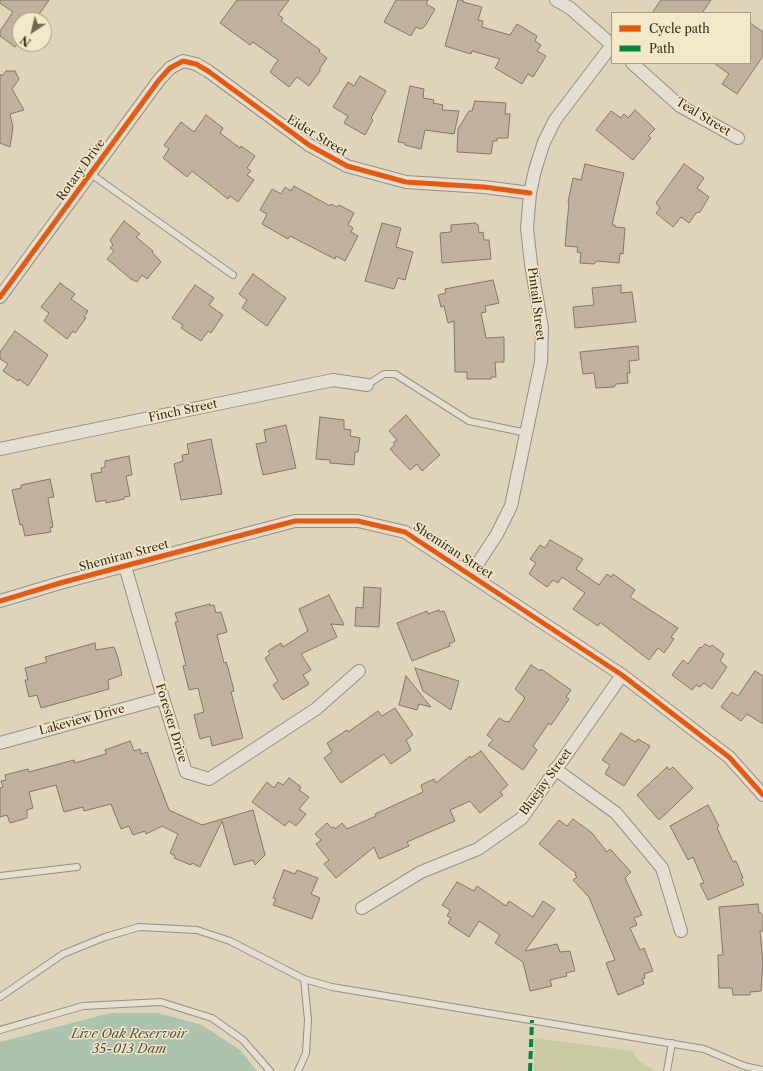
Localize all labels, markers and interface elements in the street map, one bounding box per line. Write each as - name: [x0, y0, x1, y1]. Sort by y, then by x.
- north arrow: [12, 12, 52, 52]
- legend: [611, 12, 751, 64]
- text: Cycle path: [649, 21, 710, 36]
- text: N: [18, 33, 34, 49]
- text: Path: [649, 41, 675, 56]
- street label: Teal Street: [673, 95, 733, 139]
- street label: Eider Street: [284, 112, 350, 160]
- street label: Rotary Drive: [54, 136, 108, 204]
- street label: Pintail Street: [524, 266, 548, 342]
- street label: Finch Street: [147, 397, 219, 425]
- street label: Shemiran Street: [410, 520, 496, 582]
- street label: Shemiran Street: [78, 537, 170, 575]
- street label: Forester Drive: [152, 682, 190, 764]
- street label: Lakeview Drive: [38, 702, 126, 738]
- street label: Bluejay Street: [517, 746, 575, 818]
- water label: Live Oak Reservoir 35-013 Dam: [71, 1026, 187, 1057]

